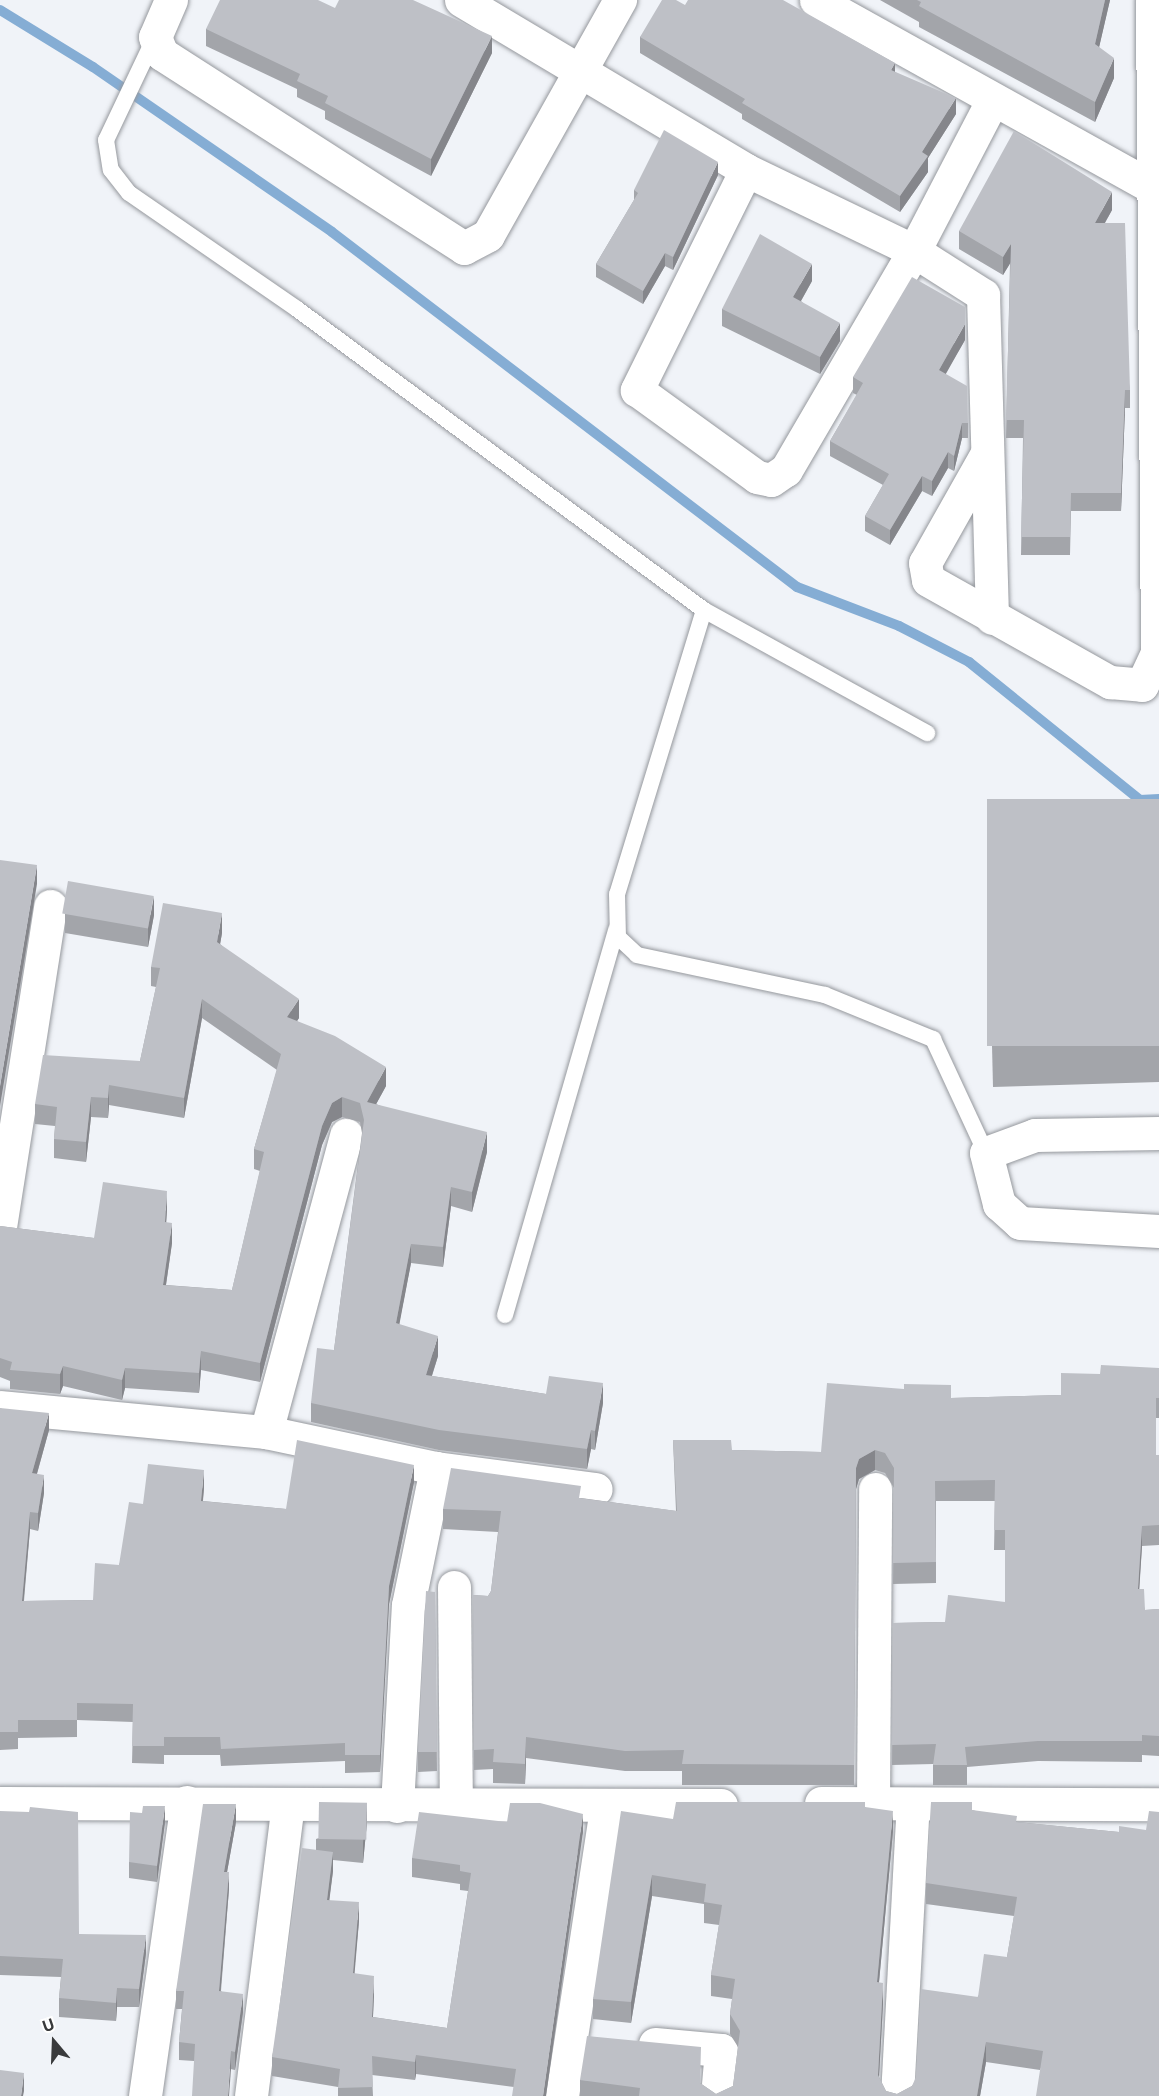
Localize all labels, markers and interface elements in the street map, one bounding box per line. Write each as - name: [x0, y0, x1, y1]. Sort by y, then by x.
- north arrow: [24, 2012, 84, 2072]
- text: U: [39, 2013, 57, 2037]

